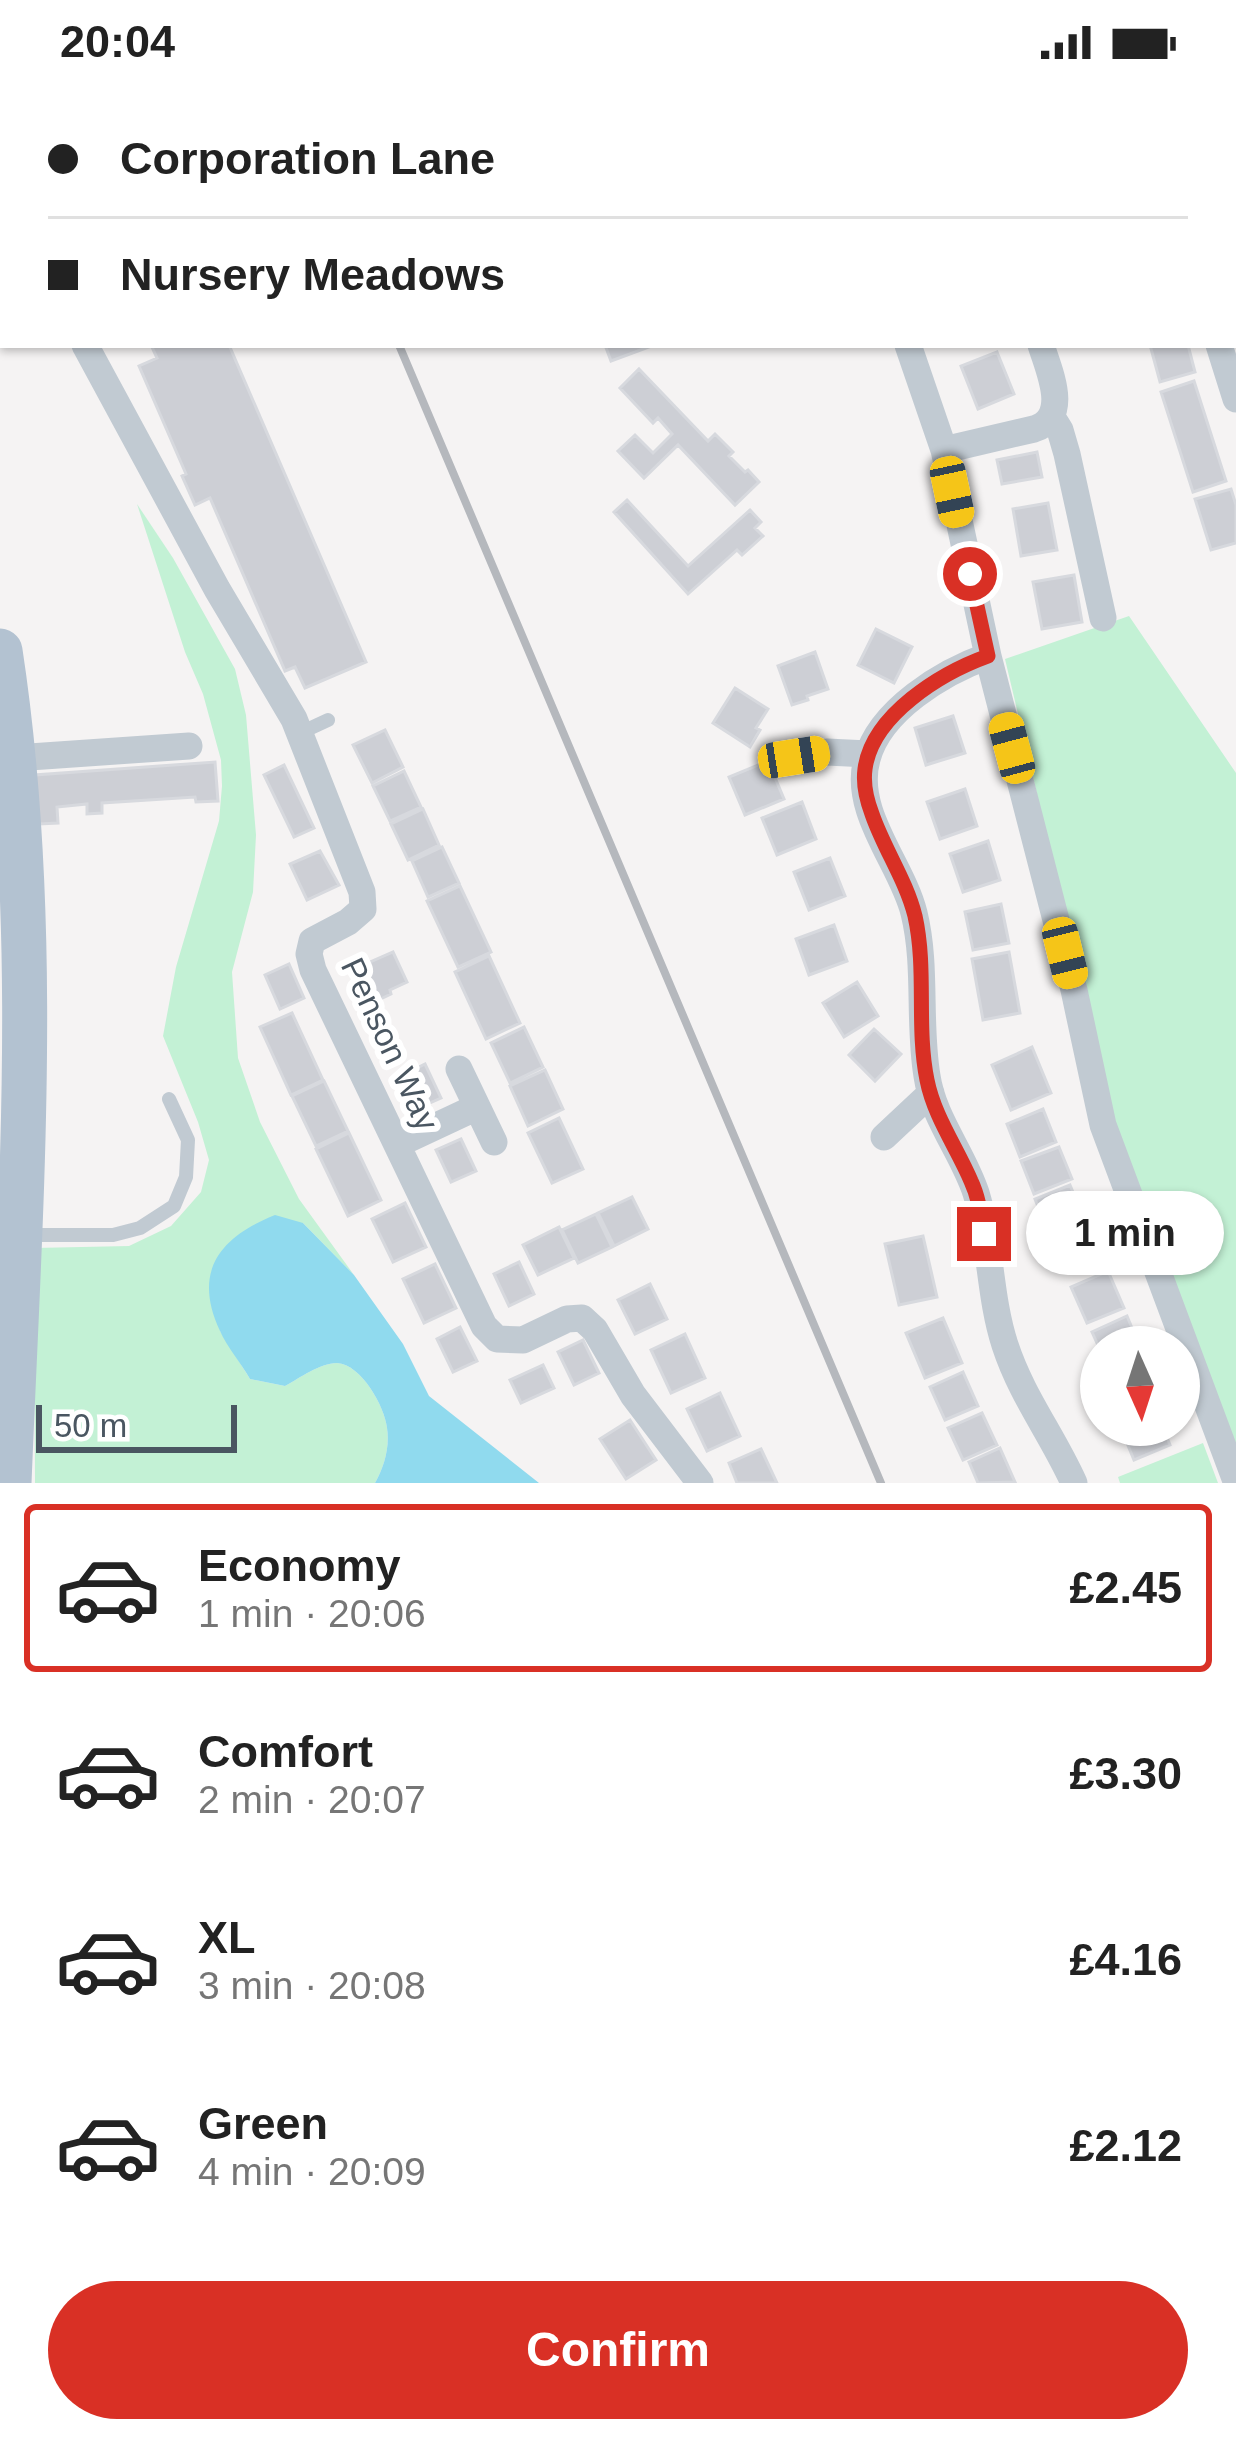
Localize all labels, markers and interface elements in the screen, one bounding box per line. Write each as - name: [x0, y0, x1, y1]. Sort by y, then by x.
- text: 20:04: [60, 16, 175, 67]
- text: Corporation Lane: [120, 133, 495, 184]
- text: Nursery Meadows: [120, 249, 505, 300]
- car: [927, 453, 977, 531]
- route start: [943, 547, 997, 601]
- car: [985, 709, 1039, 787]
- car: [756, 734, 832, 780]
- car: [1039, 914, 1091, 992]
- street label: Penson Way: [334, 952, 446, 1136]
- callout: 1 min: [1026, 1192, 1224, 1276]
- route end: [957, 1207, 1011, 1261]
- text: 1 min: [1074, 1211, 1176, 1254]
- north arrow: [1080, 1326, 1200, 1446]
- map controls: [1080, 1326, 1200, 1446]
- scale bar: [36, 1399, 237, 1452]
- text: 50 m: [54, 1407, 127, 1444]
- icon: car: [54, 1534, 162, 1642]
- text: Economy: [198, 1540, 401, 1591]
- text: £2.45: [1069, 1562, 1182, 1613]
- text: 1 min · 20:06: [198, 1592, 426, 1635]
- icon: car: [54, 1720, 162, 1828]
- text: Comfort: [198, 1726, 373, 1777]
- text: £3.30: [1069, 1748, 1182, 1799]
- text: 2 min · 20:07: [198, 1778, 426, 1821]
- icon: car: [54, 1906, 162, 2014]
- text: XL: [198, 1912, 256, 1963]
- text: £4.16: [1069, 1934, 1182, 1985]
- text: 3 min · 20:08: [198, 1964, 426, 2007]
- icon: car: [54, 2092, 162, 2200]
- text: Green: [198, 2098, 328, 2149]
- text: £2.12: [1069, 2120, 1182, 2171]
- text: 4 min · 20:09: [198, 2150, 426, 2193]
- button: Confirm: [48, 2281, 1188, 2419]

